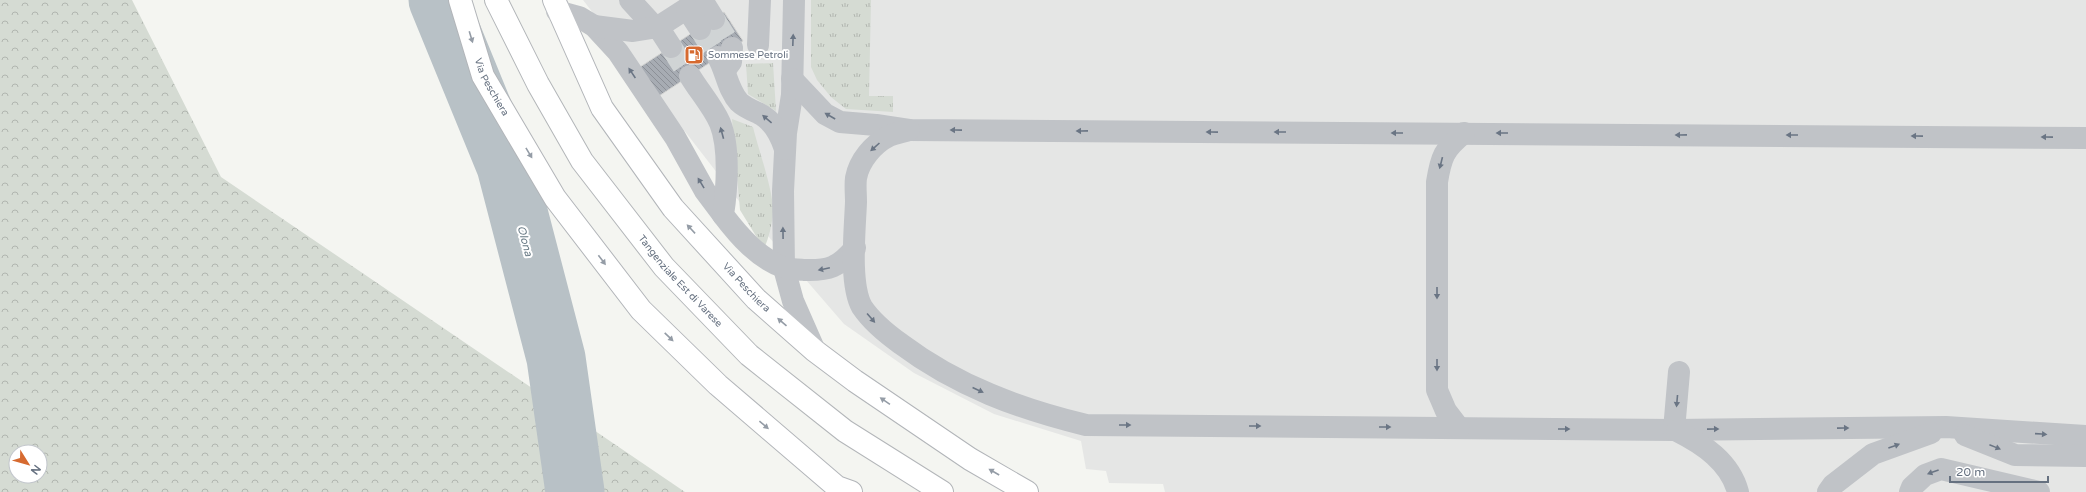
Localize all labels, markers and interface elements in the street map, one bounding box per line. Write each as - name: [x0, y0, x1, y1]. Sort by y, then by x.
- one-way arrow: [468, 32, 474, 44]
- one-way arrow: [790, 33, 796, 46]
- fuel station icon: Sommese Petroli: [683, 44, 705, 66]
- place label: Sommese Petroli: [708, 49, 788, 61]
- street label: Via Peschiera: [472, 57, 511, 118]
- one-way arrow: [628, 68, 636, 78]
- one-way arrow: [824, 113, 836, 120]
- one-way arrow: [761, 115, 772, 124]
- one-way arrow: [719, 127, 725, 139]
- one-way arrow: [949, 127, 962, 133]
- one-way arrow: [1075, 128, 1088, 134]
- one-way arrow: [1205, 129, 1218, 135]
- one-way arrow: [1274, 129, 1286, 136]
- one-way arrow: [1391, 129, 1403, 136]
- one-way arrow: [1495, 130, 1508, 136]
- one-way arrow: [1674, 132, 1687, 138]
- one-way arrow: [1785, 132, 1798, 138]
- one-way arrow: [1910, 133, 1923, 139]
- one-way arrow: [2040, 134, 2053, 140]
- one-way arrow: [870, 142, 880, 152]
- one-way arrow: [525, 147, 532, 159]
- one-way arrow: [1438, 158, 1444, 170]
- one-way arrow: [697, 177, 704, 189]
- water label: Olona: [515, 224, 536, 259]
- one-way arrow: [687, 224, 696, 234]
- one-way arrow: [780, 226, 786, 239]
- street label: Tangenziale Est di Varese: [636, 233, 725, 330]
- one-way arrow: [598, 254, 607, 265]
- street label: Via Peschiera: [720, 260, 773, 315]
- one-way arrow: [818, 266, 830, 272]
- one-way arrow: [1434, 287, 1440, 300]
- one-way arrow: [867, 312, 876, 323]
- one-way arrow: [777, 317, 787, 326]
- one-way arrow: [664, 332, 674, 342]
- one-way arrow: [1434, 359, 1440, 372]
- one-way arrow: [973, 387, 984, 393]
- one-way arrow: [1673, 395, 1680, 407]
- one-way arrow: [880, 397, 890, 405]
- one-way arrow: [759, 420, 770, 429]
- one-way arrow: [1119, 422, 1132, 428]
- one-way arrow: [1249, 423, 1262, 429]
- one-way arrow: [1379, 424, 1392, 430]
- one-way arrow: [1837, 425, 1850, 431]
- one-way arrow: [1558, 426, 1571, 432]
- one-way arrow: [1707, 426, 1719, 433]
- one-way arrow: [2035, 431, 2047, 438]
- one-way arrow: [1888, 443, 1900, 449]
- north arrow: [8, 444, 48, 484]
- one-way arrow: [1990, 445, 2002, 451]
- scale bar: [1950, 458, 2048, 484]
- text: N: [28, 462, 43, 477]
- text: 20 m: [1956, 465, 1985, 479]
- one-way arrow: [988, 469, 1000, 476]
- one-way arrow: [1927, 469, 1939, 475]

